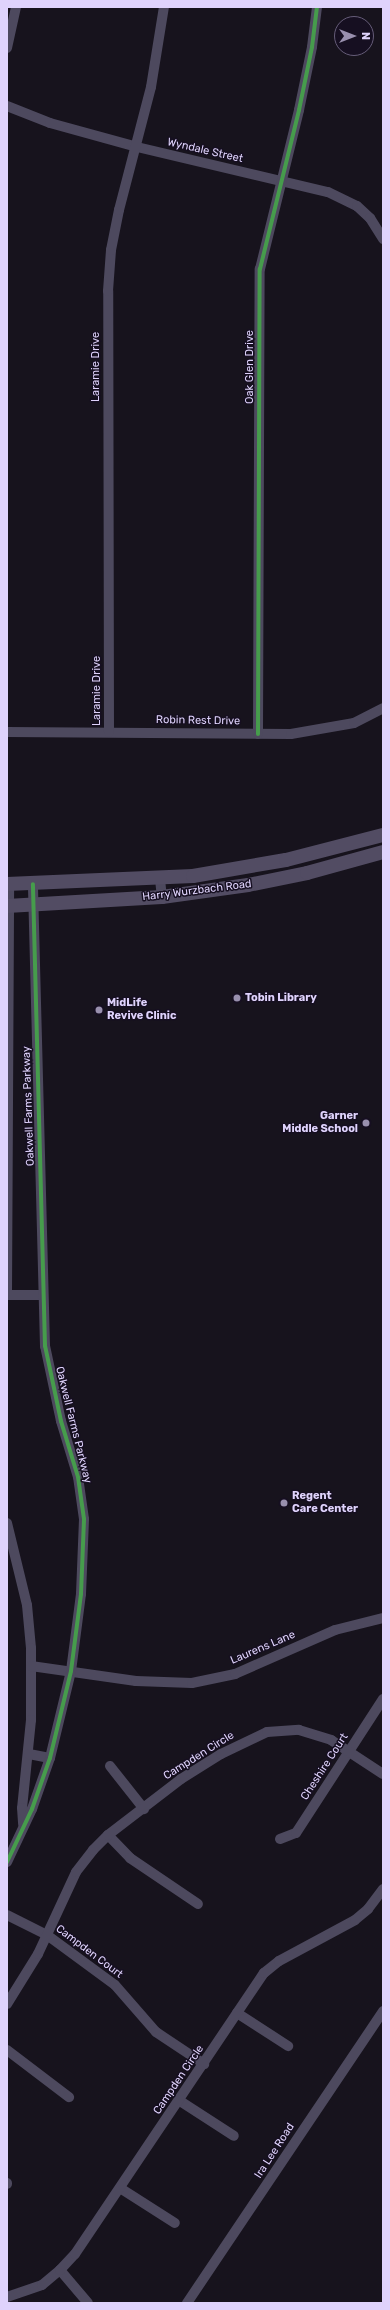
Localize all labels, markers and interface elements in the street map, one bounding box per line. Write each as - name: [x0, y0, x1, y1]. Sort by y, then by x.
- north arrow: [334, 16, 374, 56]
- text: N: [359, 32, 372, 40]
- street label: Wyndale Street: [166, 136, 244, 166]
- street label: Oak Glen Drive: [243, 330, 257, 404]
- street label: Laramie Drive: [89, 332, 103, 402]
- street label: Laramie Drive: [90, 656, 104, 726]
- street label: Robin Rest Drive: [156, 714, 240, 728]
- street label: Harry Wurzbach Road: [141, 878, 253, 904]
- place label: Tobin Library: [245, 991, 317, 1005]
- marker: Tobin Library: [232, 993, 242, 1003]
- place label: MidLife Revive Clinic: [107, 997, 176, 1023]
- marker: MidLife Revive Clinic: [94, 1005, 104, 1015]
- street label: Oakwell Farms Parkway: [20, 1046, 38, 1166]
- place label: Garner Middle School: [282, 1110, 358, 1136]
- marker: Garner Middle School: [361, 1118, 371, 1128]
- street label: Oakwell Farms Parkway: [52, 1365, 94, 1485]
- place label: Regent Care Center: [292, 1490, 358, 1516]
- marker: Regent Care Center: [279, 1498, 289, 1508]
- street label: Laurens Lane: [229, 1628, 297, 1668]
- street label: Campden Circle: [161, 1729, 237, 1783]
- street label: Cheshire Court: [299, 1731, 351, 1803]
- street label: Campden Court: [53, 1922, 125, 1982]
- street label: Campden Circle: [151, 2043, 207, 2117]
- street label: Ira Lee Road: [252, 2121, 298, 2181]

